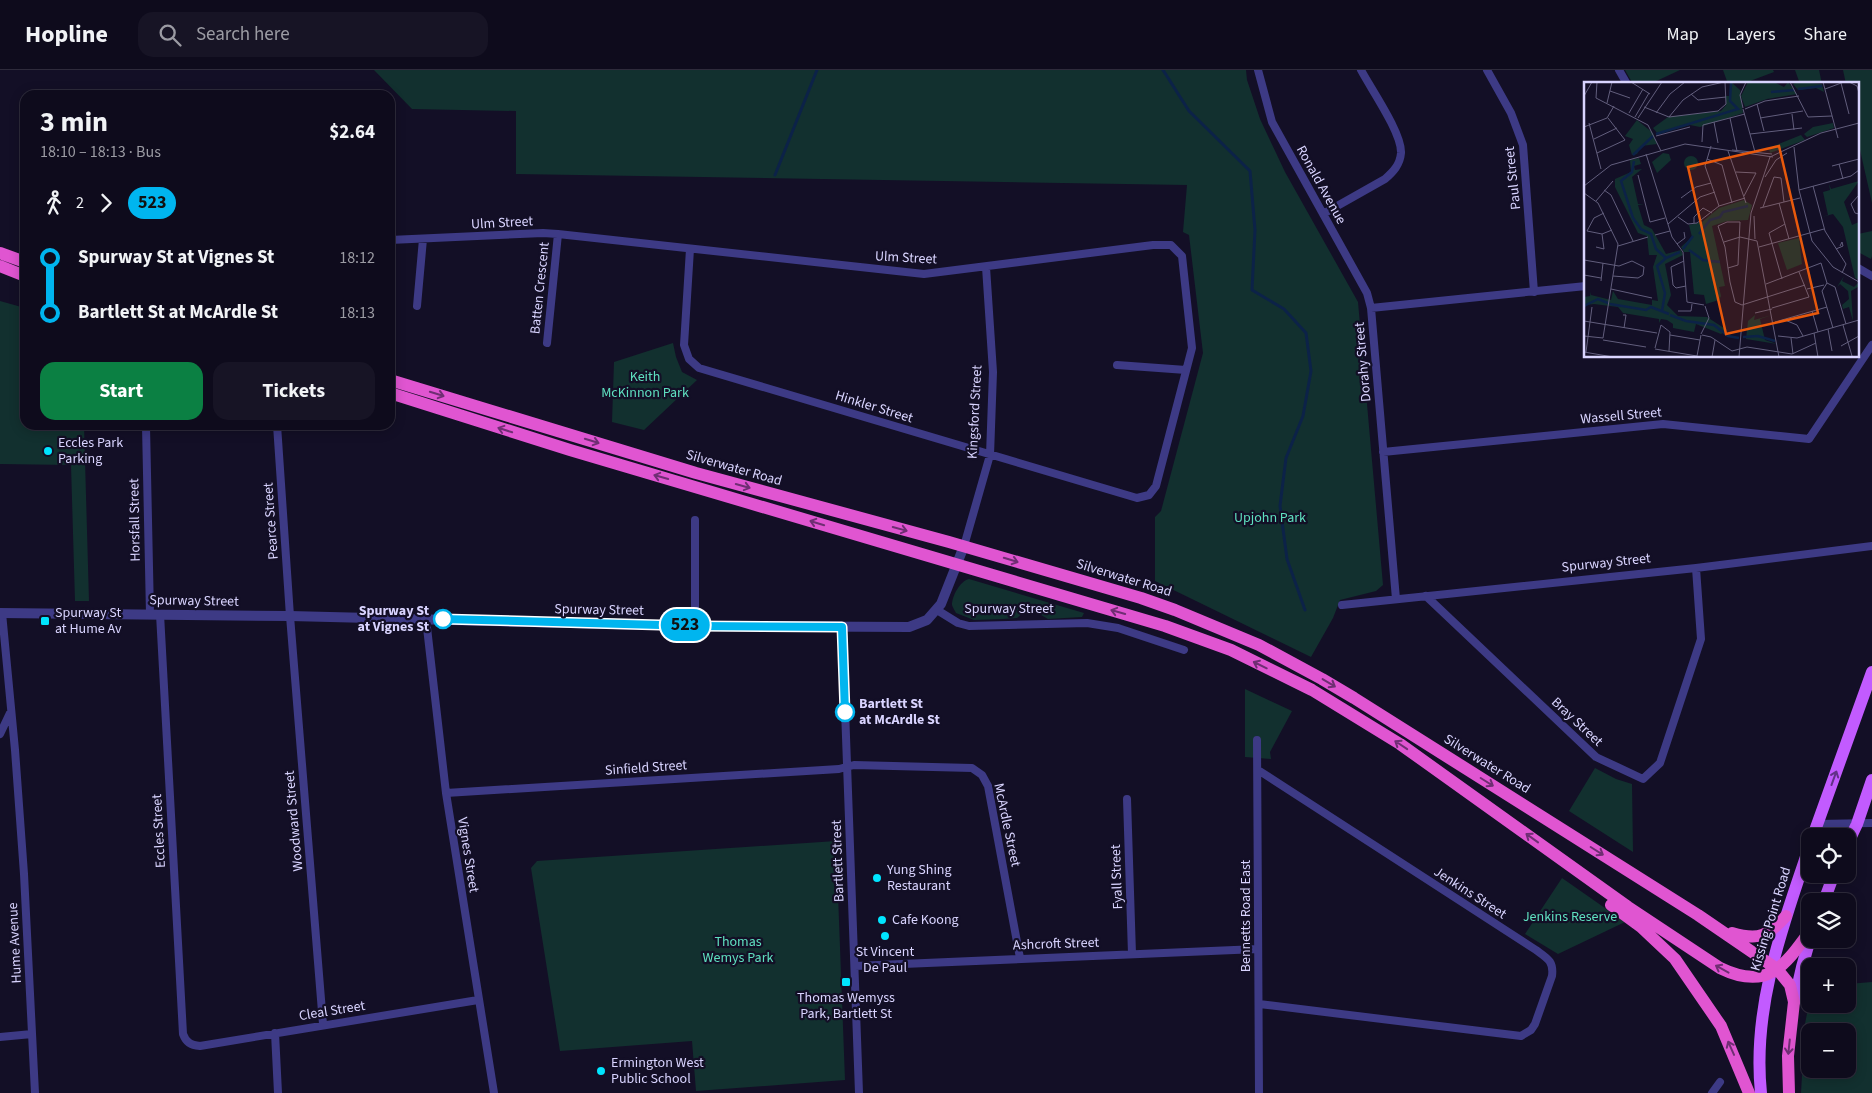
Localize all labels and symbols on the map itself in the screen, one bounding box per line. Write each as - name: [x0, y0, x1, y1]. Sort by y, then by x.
- inset map: [1584, 82, 1860, 358]
- street label: Ronald Avenue: [1291, 142, 1351, 228]
- street label: Paul Street: [1500, 145, 1526, 211]
- street label: Ulm Street: [470, 211, 534, 235]
- street label: Batten Crescent: [525, 241, 555, 335]
- street label: Ulm Street: [874, 246, 938, 270]
- street label: Dorahy Street: [1350, 321, 1376, 403]
- street label: Kingsford Street: [963, 364, 987, 459]
- park label: Keith McKinnon Park: [601, 367, 689, 403]
- street label: Hinkler Street: [833, 386, 916, 428]
- one-way arrow: [428, 390, 444, 400]
- street label: Wassell Street: [1580, 402, 1663, 430]
- one-way arrow: [498, 424, 514, 434]
- place label: Eccles Park Parking: [58, 433, 123, 469]
- one-way arrow: [584, 437, 600, 447]
- marker: Eccles Park Parking: [42, 445, 54, 457]
- street label: Silverwater Road: [684, 445, 784, 491]
- one-way arrow: [653, 471, 669, 481]
- street label: Horsfall Street: [124, 478, 146, 562]
- street label: Pearce Street: [258, 482, 284, 560]
- one-way arrow: [734, 482, 750, 491]
- park label: Upjohn Park: [1234, 508, 1306, 528]
- one-way arrow: [809, 518, 825, 528]
- one-way arrow: [891, 524, 907, 534]
- street label: Spurway Street: [1561, 548, 1652, 578]
- street label: Silverwater Road: [1074, 554, 1174, 602]
- one-way arrow: [1003, 555, 1019, 565]
- street label: Spurway Street: [149, 590, 239, 612]
- street label: Spurway Street: [554, 599, 644, 621]
- street label: Spurway Street: [964, 599, 1054, 619]
- place label: Spurway St at Vignes St: [358, 601, 430, 637]
- place label: Spurway St at Hume Av: [55, 603, 122, 639]
- one-way arrow: [1111, 606, 1127, 616]
- marker: Spurway St at Vignes St: [433, 609, 453, 629]
- line badge: 523: [656, 609, 714, 641]
- marker: Spurway St at Hume Av: [39, 615, 51, 627]
- one-way arrow: [1253, 660, 1268, 669]
- one-way arrow: [1322, 678, 1336, 688]
- street label: Bray Street: [1547, 693, 1607, 751]
- place label: Bartlett St at McArdle St: [859, 694, 940, 730]
- marker: Bartlett St at McArdle St: [835, 702, 855, 722]
- street label: Silverwater Road: [1440, 729, 1534, 799]
- one-way arrow: [1394, 740, 1408, 750]
- street label: Sinfield Street: [604, 755, 688, 781]
- street label: Woodward Street: [280, 769, 308, 872]
- one-way arrow: [1830, 771, 1839, 786]
- one-way arrow: [1479, 777, 1493, 787]
- street label: McArdle Street: [988, 781, 1026, 869]
- street label: Eccles Street: [147, 793, 171, 868]
- street label: Vignes Street: [452, 816, 484, 894]
- street label: Bartlett Street: [827, 819, 849, 902]
- one-way arrow: [1526, 833, 1539, 844]
- street label: Fyall Street: [1106, 844, 1128, 910]
- one-way arrow: [1590, 846, 1604, 856]
- street label: Bennetts Road East: [1236, 859, 1256, 972]
- place label: Yung Shing Restaurant: [886, 860, 952, 896]
- street label: Jenkins Street: [1430, 862, 1511, 924]
- street label: Kissing Point Road: [1746, 864, 1796, 974]
- marker: Yung Shing Restaurant: [871, 872, 883, 884]
- street label: Hume Avenue: [3, 902, 27, 984]
- park label: Jenkins Reserve: [1523, 907, 1617, 927]
- place label: Cafe Koong: [892, 910, 959, 930]
- marker: Cafe Koong: [876, 914, 888, 926]
- marker: St Vincent De Paul: [879, 930, 891, 942]
- park label: Thomas Wemys Park: [703, 932, 774, 968]
- street label: Ashcroft Street: [1013, 932, 1100, 955]
- place label: St Vincent De Paul: [856, 942, 914, 978]
- one-way arrow: [1716, 963, 1730, 973]
- marker: Thomas Wemyss Park, Bartlett St: [840, 976, 852, 988]
- place label: Thomas Wemyss Park, Bartlett St: [797, 988, 895, 1024]
- street label: Cleal Street: [297, 996, 367, 1026]
- one-way arrow: [1784, 1039, 1794, 1055]
- one-way arrow: [1725, 1041, 1735, 1056]
- place label: Ermington West Public School: [611, 1053, 704, 1089]
- marker: Ermington West Public School: [595, 1065, 607, 1077]

